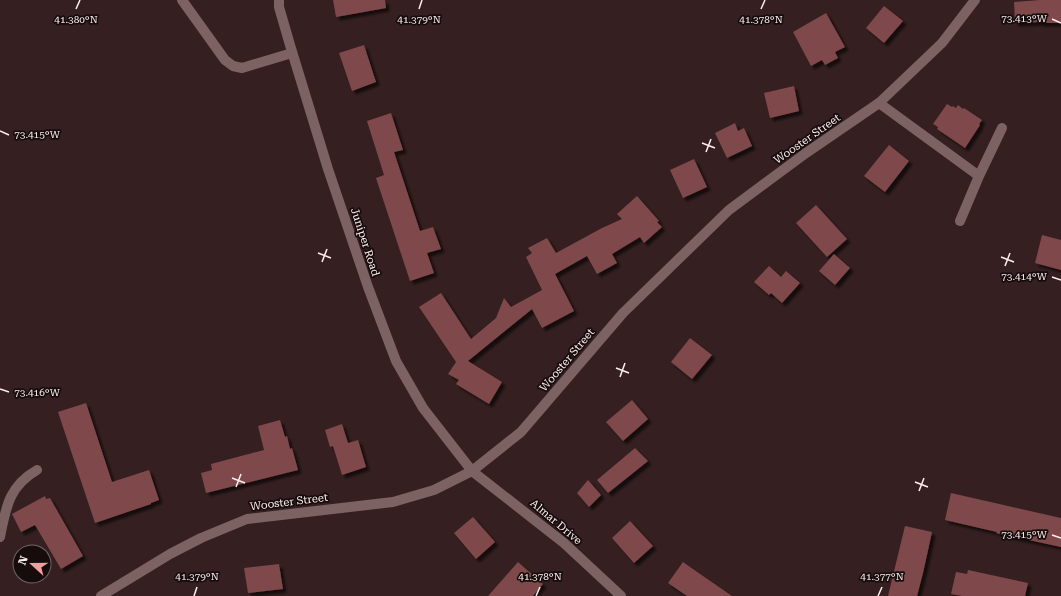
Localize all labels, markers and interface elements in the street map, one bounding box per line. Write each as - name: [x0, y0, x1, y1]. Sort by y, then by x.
- text: 73.413°W: [1001, 13, 1048, 24]
- text: 41.380°N: [54, 14, 98, 25]
- text: 41.379°N: [397, 14, 441, 25]
- text: 41.378°N: [739, 14, 783, 25]
- street label: Wooster Street: [771, 111, 843, 167]
- text: 73.415°W: [14, 129, 61, 140]
- street label: Juniper Road: [348, 206, 382, 278]
- text: 73.414°W: [1001, 271, 1048, 282]
- street label: Wooster Street: [537, 326, 597, 394]
- text: 73.416°W: [14, 387, 61, 398]
- street label: Wooster Street: [249, 491, 329, 513]
- street label: Almar Drive: [528, 497, 584, 547]
- text: 73.415°W: [1001, 529, 1048, 540]
- north arrow: [12, 544, 52, 584]
- text: N: [16, 554, 31, 567]
- text: 41.379°N: [175, 571, 219, 582]
- text: 41.378°N: [518, 571, 562, 582]
- text: 41.377°N: [860, 571, 904, 582]

